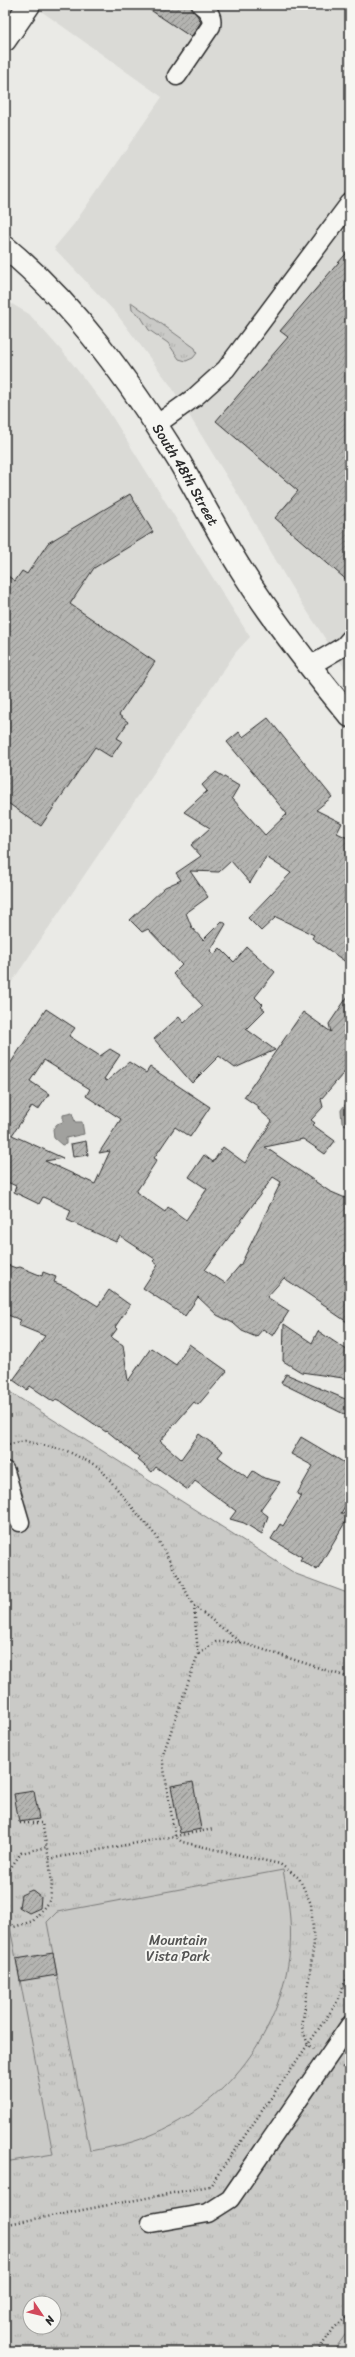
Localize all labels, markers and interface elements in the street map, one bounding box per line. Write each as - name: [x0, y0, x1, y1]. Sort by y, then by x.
- street label: South 48th Street: [145, 418, 225, 531]
- park label: Mountain Vista Park: [146, 1928, 210, 1969]
- north arrow: [22, 2295, 62, 2335]
- text: N: [40, 2311, 60, 2329]

